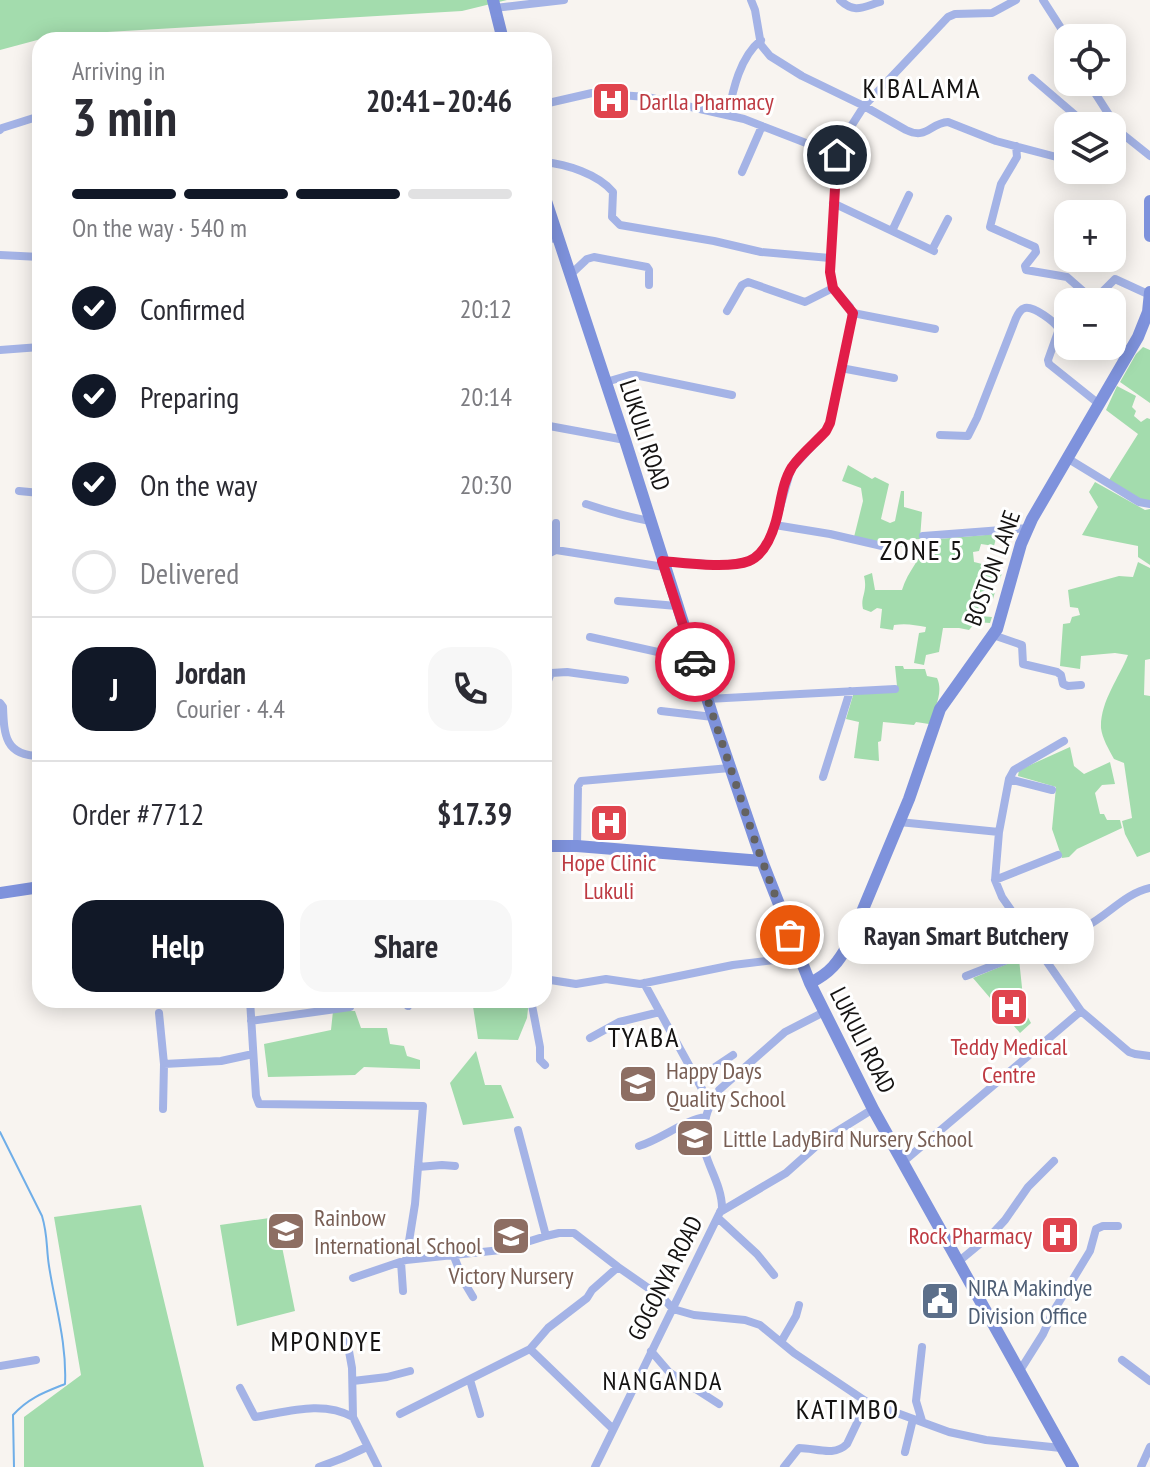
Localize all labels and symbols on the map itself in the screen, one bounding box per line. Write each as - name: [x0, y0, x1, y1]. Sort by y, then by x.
- district label: KIBALAMA: [863, 69, 981, 106]
- hospital icon: Darlla Pharmacy: [590, 80, 632, 122]
- place label: Darlla Pharmacy: [639, 86, 774, 117]
- pin: [803, 121, 871, 189]
- street label: LUKULI ROAD: [613, 376, 677, 494]
- street label: BOSTON LANE: [957, 506, 1027, 630]
- district label: ZONE 5: [880, 531, 964, 568]
- courier: [655, 622, 735, 702]
- hospital icon: Hope Clinic Lukuli: [588, 802, 630, 844]
- place label: Hope Clinic Lukuli: [562, 847, 657, 906]
- pin: [756, 901, 824, 969]
- callout: Rayan Smart Butchery: [838, 907, 1094, 963]
- street label: LUKULI ROAD: [823, 982, 903, 1098]
- hospital icon: Teddy Medical Centre: [988, 986, 1030, 1028]
- district label: TYABA: [608, 1018, 680, 1055]
- place label: Teddy Medical Centre: [951, 1031, 1068, 1090]
- place label: Happy Days Quality School: [666, 1055, 786, 1114]
- school or university icon: Happy Days Quality School: [617, 1063, 659, 1105]
- school or university icon: Little LadyBird Nursery School: [674, 1117, 716, 1159]
- place label: Little LadyBird Nursery School: [723, 1123, 973, 1154]
- place label: Rainbow International School: [314, 1202, 482, 1261]
- school or university icon: Rainbow International School: [265, 1210, 307, 1252]
- street label: GOGONYA ROAD: [620, 1211, 710, 1345]
- hospital icon: Rock Pharmacy: [1039, 1214, 1081, 1256]
- school or university icon: Victory Nursery: [490, 1215, 532, 1257]
- place label: Rock Pharmacy: [909, 1220, 1032, 1251]
- place label: Victory Nursery: [447, 1260, 574, 1291]
- place label: NIRA Makindye Division Office: [968, 1272, 1092, 1331]
- public building icon: NIRA Makindye Division Office: [919, 1280, 961, 1322]
- district label: MPONDYE: [270, 1322, 384, 1359]
- district label: NANGANDA: [603, 1364, 723, 1397]
- district label: KATIMBO: [796, 1390, 900, 1427]

